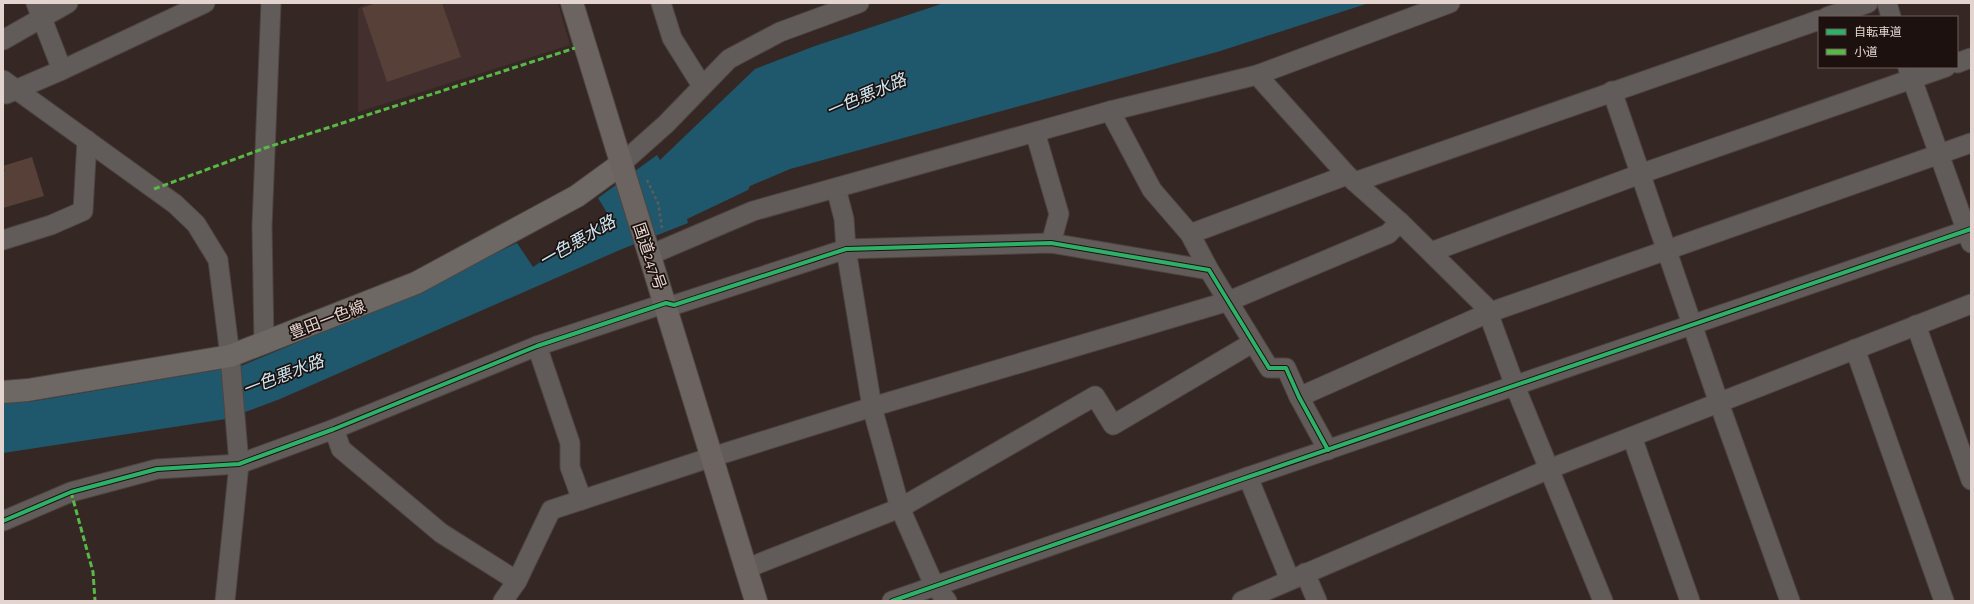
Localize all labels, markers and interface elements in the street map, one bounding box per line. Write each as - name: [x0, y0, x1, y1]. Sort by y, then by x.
- legend: [1818, 16, 1958, 68]
- text: 自転車道: [1854, 25, 1902, 38]
- text: 小道: [1854, 45, 1878, 58]
- water label: 一色悪水路: [823, 69, 910, 120]
- water label: 一色悪水路: [536, 211, 620, 270]
- street label: 国道247号: [630, 220, 669, 292]
- street label: 豊田一色線: [287, 297, 368, 342]
- water label: 一色悪水路: [240, 351, 328, 399]

